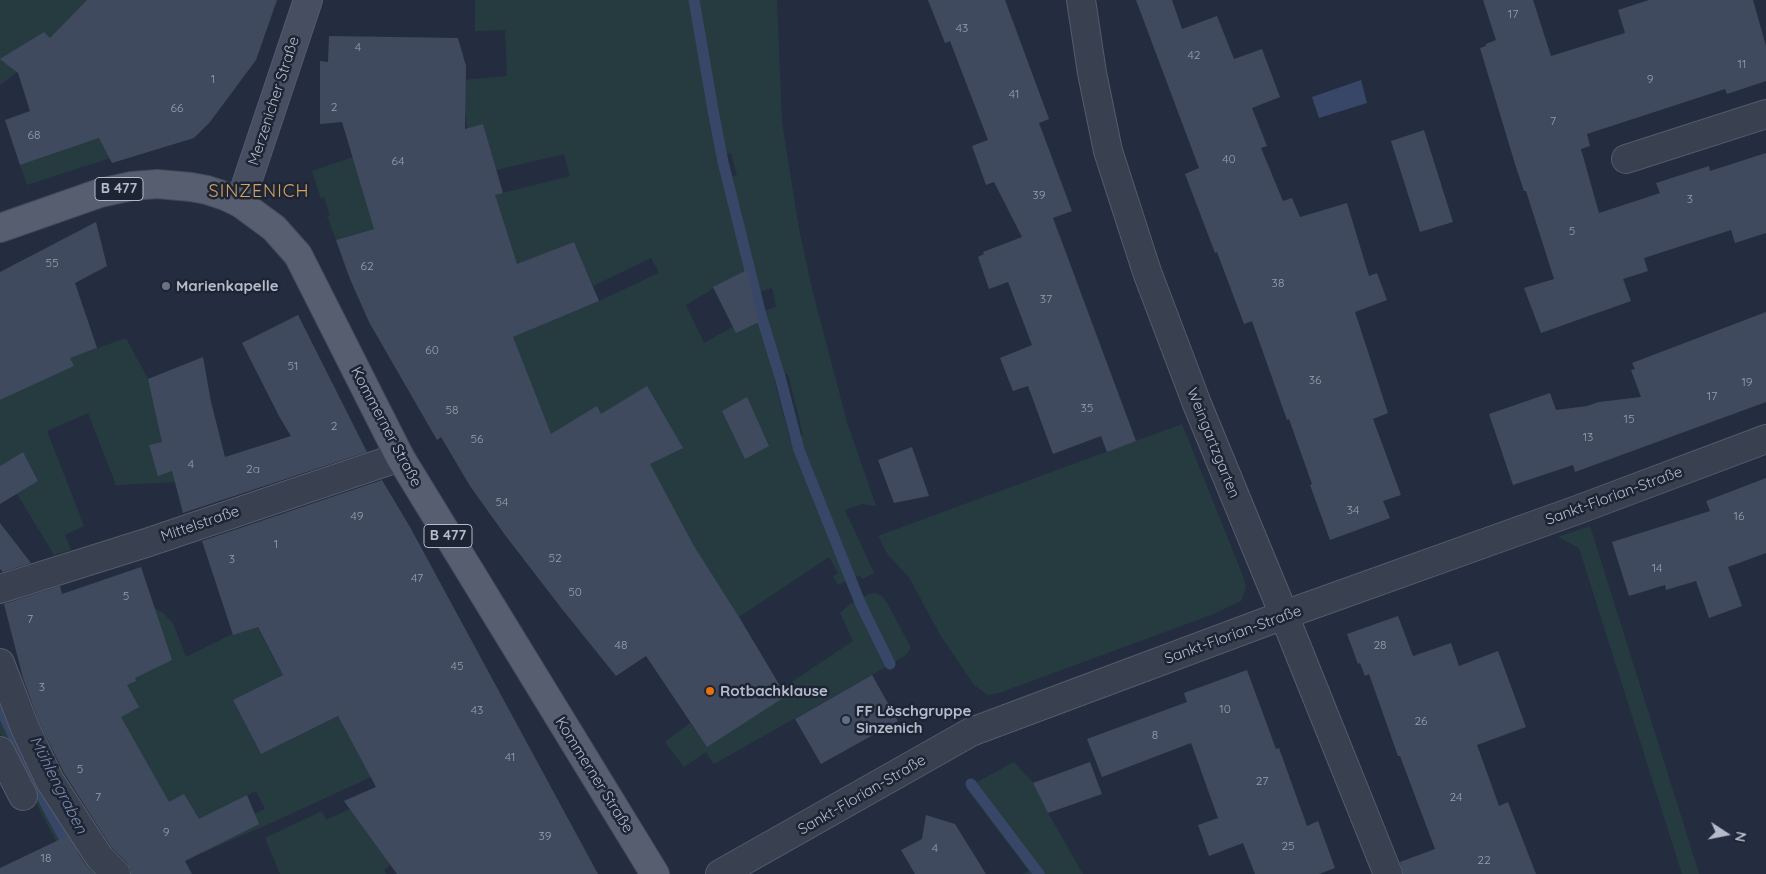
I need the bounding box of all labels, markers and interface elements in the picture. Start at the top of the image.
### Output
house number: 17 [1508,7,1518,21]
house number: 43 [956,21,968,35]
street label: Merzenicher Straße [245,34,303,168]
house number: 4 [355,40,361,54]
house number: 42 [1188,48,1200,62]
house number: 11 [1738,57,1746,71]
house number: 1 [211,72,215,86]
house number: 9 [1647,72,1653,86]
house number: 41 [1009,87,1019,101]
house number: 2 [331,100,337,114]
house number: 66 [171,101,183,115]
house number: 7 [1550,114,1556,128]
house number: 68 [28,128,40,142]
house number: 40 [1222,152,1236,166]
house number: 64 [392,154,404,168]
road number: B 477 [95,178,143,200]
district label: SINZENICH [207,181,311,203]
house number: 39 [1033,188,1045,202]
house number: 3 [1687,192,1693,206]
house number: 5 [1569,224,1575,238]
house number: 55 [45,256,59,270]
house number: 62 [360,259,374,273]
house number: 38 [1272,276,1284,290]
place label: Marienkapelle [176,277,279,295]
marker: Marienkapelle [160,280,172,292]
house number: 37 [1040,292,1052,306]
house number: 60 [425,343,439,357]
house number: 51 [288,359,298,373]
street label: Kommerner Straße [347,364,425,490]
house number: 36 [1309,373,1321,387]
house number: 19 [1741,375,1753,389]
street label: Weingartzgarten [1183,385,1243,501]
house number: 17 [1707,389,1717,403]
house number: 35 [1081,401,1093,415]
house number: 58 [445,403,459,417]
house number: 15 [1624,412,1634,426]
house number: 2 [331,419,337,433]
house number: 13 [1583,430,1593,444]
house number: 56 [471,432,483,446]
house number: 4 [188,457,194,471]
house number: 2a [246,462,260,476]
street label: Sankt-Florian-Straße [1543,463,1685,529]
house number: 54 [496,495,508,509]
street label: Mittelstraße [158,502,242,546]
house number: 34 [1347,503,1359,517]
house number: 49 [351,509,363,523]
house number: 16 [1734,509,1744,523]
road number: B 477 [424,524,472,548]
house number: 1 [274,537,278,551]
house number: 52 [548,551,562,565]
house number: 3 [229,552,235,566]
house number: 14 [1652,561,1662,575]
house number: 47 [411,571,423,585]
house number: 50 [568,585,582,599]
house number: 5 [123,589,129,603]
street label: Sankt-Florian-Straße [1162,602,1304,668]
house number: 7 [27,612,33,626]
house number: 48 [615,638,627,652]
house number: 28 [1373,638,1387,652]
house number: 45 [451,659,463,673]
house number: 3 [39,680,45,694]
place label: Rotbachklause [720,682,828,700]
marker: Rotbachklause [704,685,716,697]
place label: FF Löschgruppe Sinzenich [856,702,971,737]
house number: 10 [1219,702,1231,716]
house number: 43 [471,703,483,717]
street label: Kommerner Straße [551,714,637,836]
marker: FF Löschgruppe Sinzenich [840,714,852,726]
house number: 26 [1414,714,1428,728]
house number: 8 [1152,728,1158,742]
water label: Mühlengraben [25,733,91,837]
house number: 41 [505,750,515,764]
street label: Sankt-Florian-Straße [795,751,929,839]
house number: 5 [77,762,83,776]
house number: 27 [1256,774,1268,788]
house number: 7 [95,790,101,804]
house number: 24 [1450,790,1462,804]
north arrow [1701,809,1751,859]
house number: 9 [163,825,169,839]
house number: 39 [539,829,551,843]
text: N [1731,830,1751,844]
house number: 25 [1281,839,1295,853]
house number: 4 [932,841,938,855]
house number: 18 [41,851,51,865]
house number: 22 [1477,853,1491,867]

